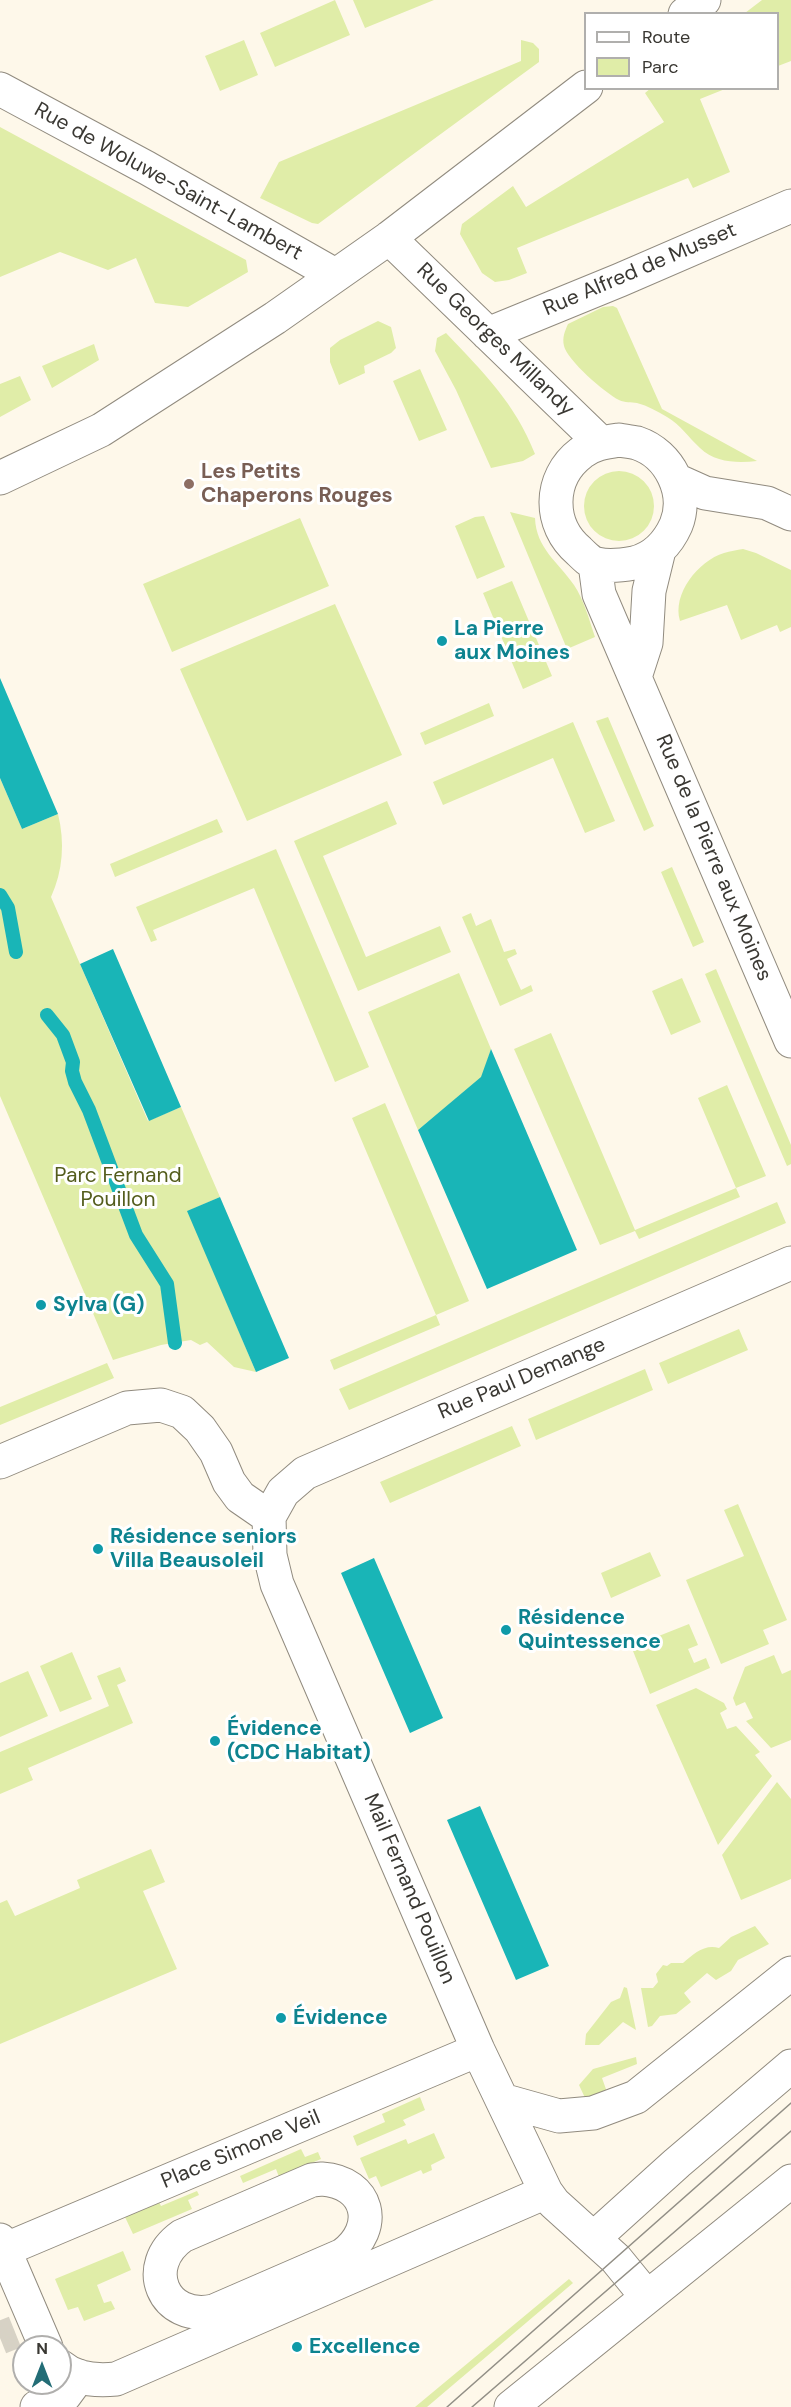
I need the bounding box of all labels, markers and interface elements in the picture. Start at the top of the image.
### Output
legend [584,12,779,90]
text: Route [642,25,690,49]
text: Parc [642,55,678,79]
street label: Rue de Woluwe-Saint-Lambert [30,98,306,266]
street label: Rue Alfred de Musset [540,218,740,322]
street label: Rue Georges Millandy [411,258,579,422]
place label: Les Petits Chaperons Rouges [201,459,393,509]
marker: Les Petits Chaperons Rouges [182,477,196,491]
place label: La Pierre aux Moines [454,616,570,666]
marker: La Pierre aux Moines [435,634,449,648]
street label: Rue de la Pierre aux Moines [650,731,776,985]
park label: Parc Fernand Pouillon [54,1163,182,1213]
place label: Sylva (G) [53,1292,145,1318]
marker: Sylva (G) [34,1298,48,1312]
street label: Rue Paul Demange [435,1332,609,1426]
place label: Résidence seniors Villa Beausoleil [110,1524,297,1574]
marker: Résidence seniors Villa Beausoleil [91,1542,105,1556]
place label: Résidence Quintessence [518,1605,661,1655]
marker: Résidence Quintessence [499,1623,513,1637]
place label: Évidence (CDC Habitat) [227,1716,371,1766]
marker: Évidence (CDC Habitat) [208,1734,222,1748]
street label: Mail Fernand Pouillon [358,1790,460,1988]
place label: Évidence [293,2005,388,2031]
marker: Évidence [274,2011,288,2025]
street label: Place Simone Veil [158,2105,324,2195]
place label: Excellence [309,2334,420,2360]
north arrow [12,2335,72,2395]
text: N [36,2338,48,2359]
marker: Excellence [290,2340,304,2354]

